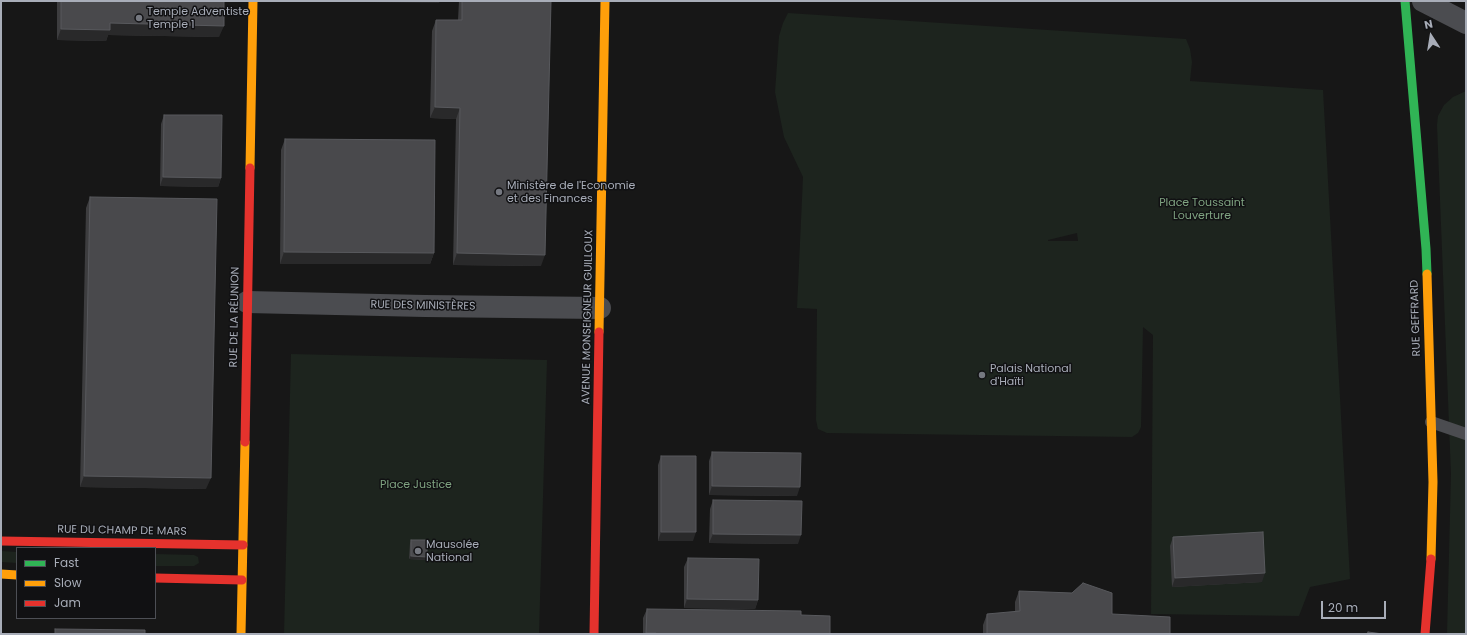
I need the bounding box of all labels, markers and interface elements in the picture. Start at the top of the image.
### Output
place label: Temple Adventiste Temple 1 [147,5,249,31]
marker: Temple Adventiste Temple 1 [134,13,144,23]
north arrow [1411,16,1451,56]
text: N [1423,16,1434,33]
place label: Ministère de l'Economie et des Finances [507,179,635,205]
marker: Ministère de l'Economie et des Finances [494,187,504,197]
park label: Place Toussaint Louverture [1159,196,1245,222]
street label: AVENUE MONSEIGNEUR GUILLOUX [580,229,596,405]
street label: RUE DE LA RÉUNION [228,267,242,367]
street label: RUE GEFFRARD [1408,280,1424,356]
street label: RUE DES MINISTÈRES [370,298,476,314]
place label: Palais National d'Haïti [990,362,1071,388]
marker: Palais National d'Haïti [977,370,987,380]
park label: Place Justice [380,478,452,492]
street label: RUE DU CHAMP DE MARS [57,523,187,539]
place label: Mausolée National [426,538,479,564]
marker: Mausolée National [413,546,423,556]
legend [16,547,156,619]
text: Fast [54,554,79,571]
text: Slow [54,574,82,591]
scale bar [1323,593,1388,619]
text: Jam [54,594,81,611]
text: 20 m [1328,599,1358,616]

